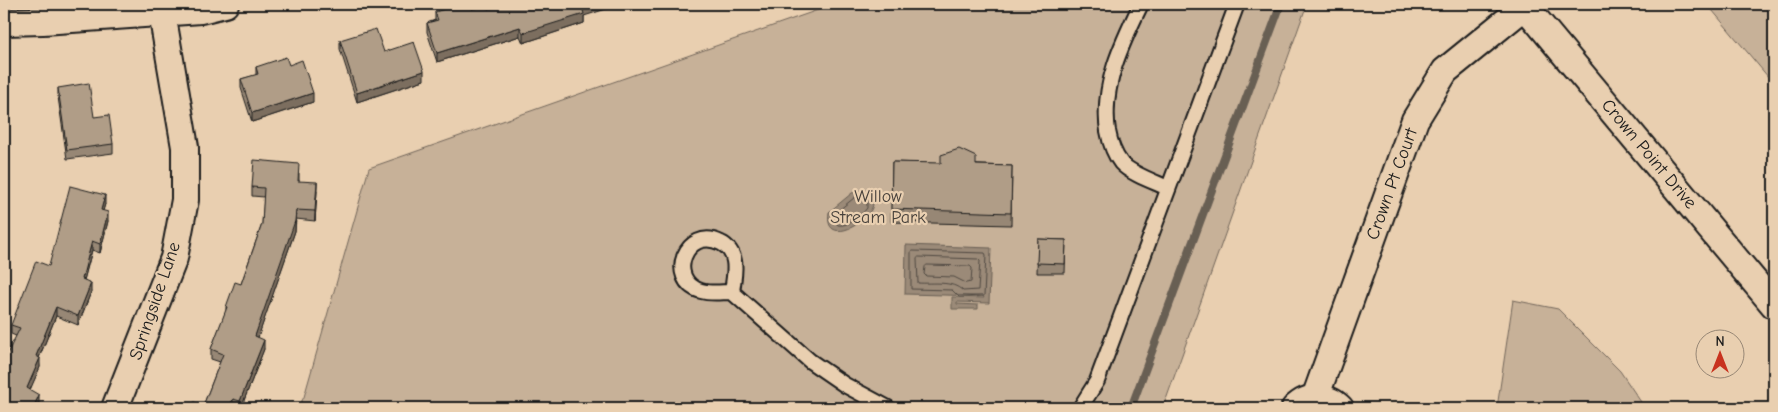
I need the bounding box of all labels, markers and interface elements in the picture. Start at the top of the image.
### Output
street label: Crown Point Drive [1597,95,1701,213]
street label: Crown Pt Court [1362,124,1422,243]
park label: Willow Stream Park [830,186,926,228]
street label: Springside Lane [125,239,185,363]
north arrow [1696,330,1746,380]
text: N [1715,333,1725,350]

